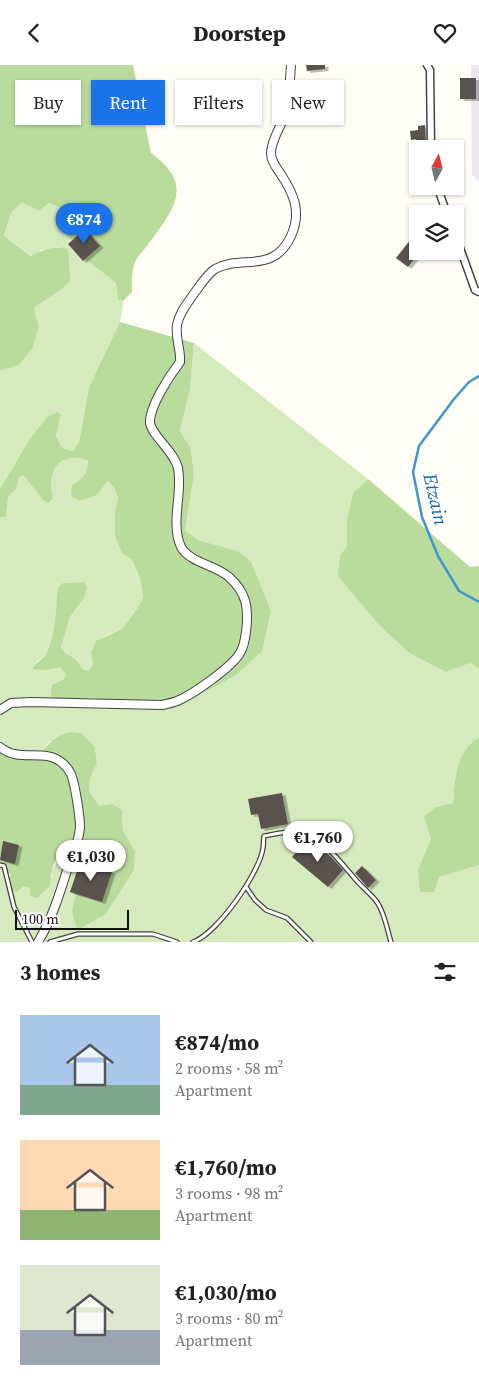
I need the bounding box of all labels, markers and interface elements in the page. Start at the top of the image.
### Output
text: Doorstep [193,18,286,48]
icon: back [20,19,48,47]
icon: heart [431,19,459,47]
chip: Buy [15,80,81,125]
chip: Rent [91,80,165,125]
chip: Filters [175,80,262,125]
chip: New [272,80,344,125]
north arrow [409,140,464,195]
map controls [409,140,464,260]
pin: €874 [54,203,114,245]
button: layers [409,205,464,260]
text: €874 [67,208,101,230]
water label: Etzain [417,469,455,528]
pin: €1,760 [277,821,359,863]
text: €1,760 [294,826,342,848]
pin: €1,030 [50,839,132,882]
text: €1,030 [67,845,115,867]
scale bar [15,907,129,930]
text: 100 m [22,909,59,929]
text: 3 homes [20,958,100,987]
icon: filters [431,958,459,986]
text: €874/mo [175,1028,259,1057]
icon: home [60,1035,120,1095]
text: 2 rooms · 58 m² [175,1057,283,1079]
text: Apartment [175,1079,252,1101]
text: €1,760/mo [175,1153,277,1182]
icon: home [60,1160,120,1220]
text: 3 rooms · 98 m² [175,1182,283,1204]
text: Apartment [175,1204,252,1226]
text: €1,030/mo [175,1278,277,1307]
icon: home [60,1285,120,1345]
text: 3 rooms · 80 m² [175,1307,283,1329]
text: Apartment [175,1329,252,1351]

